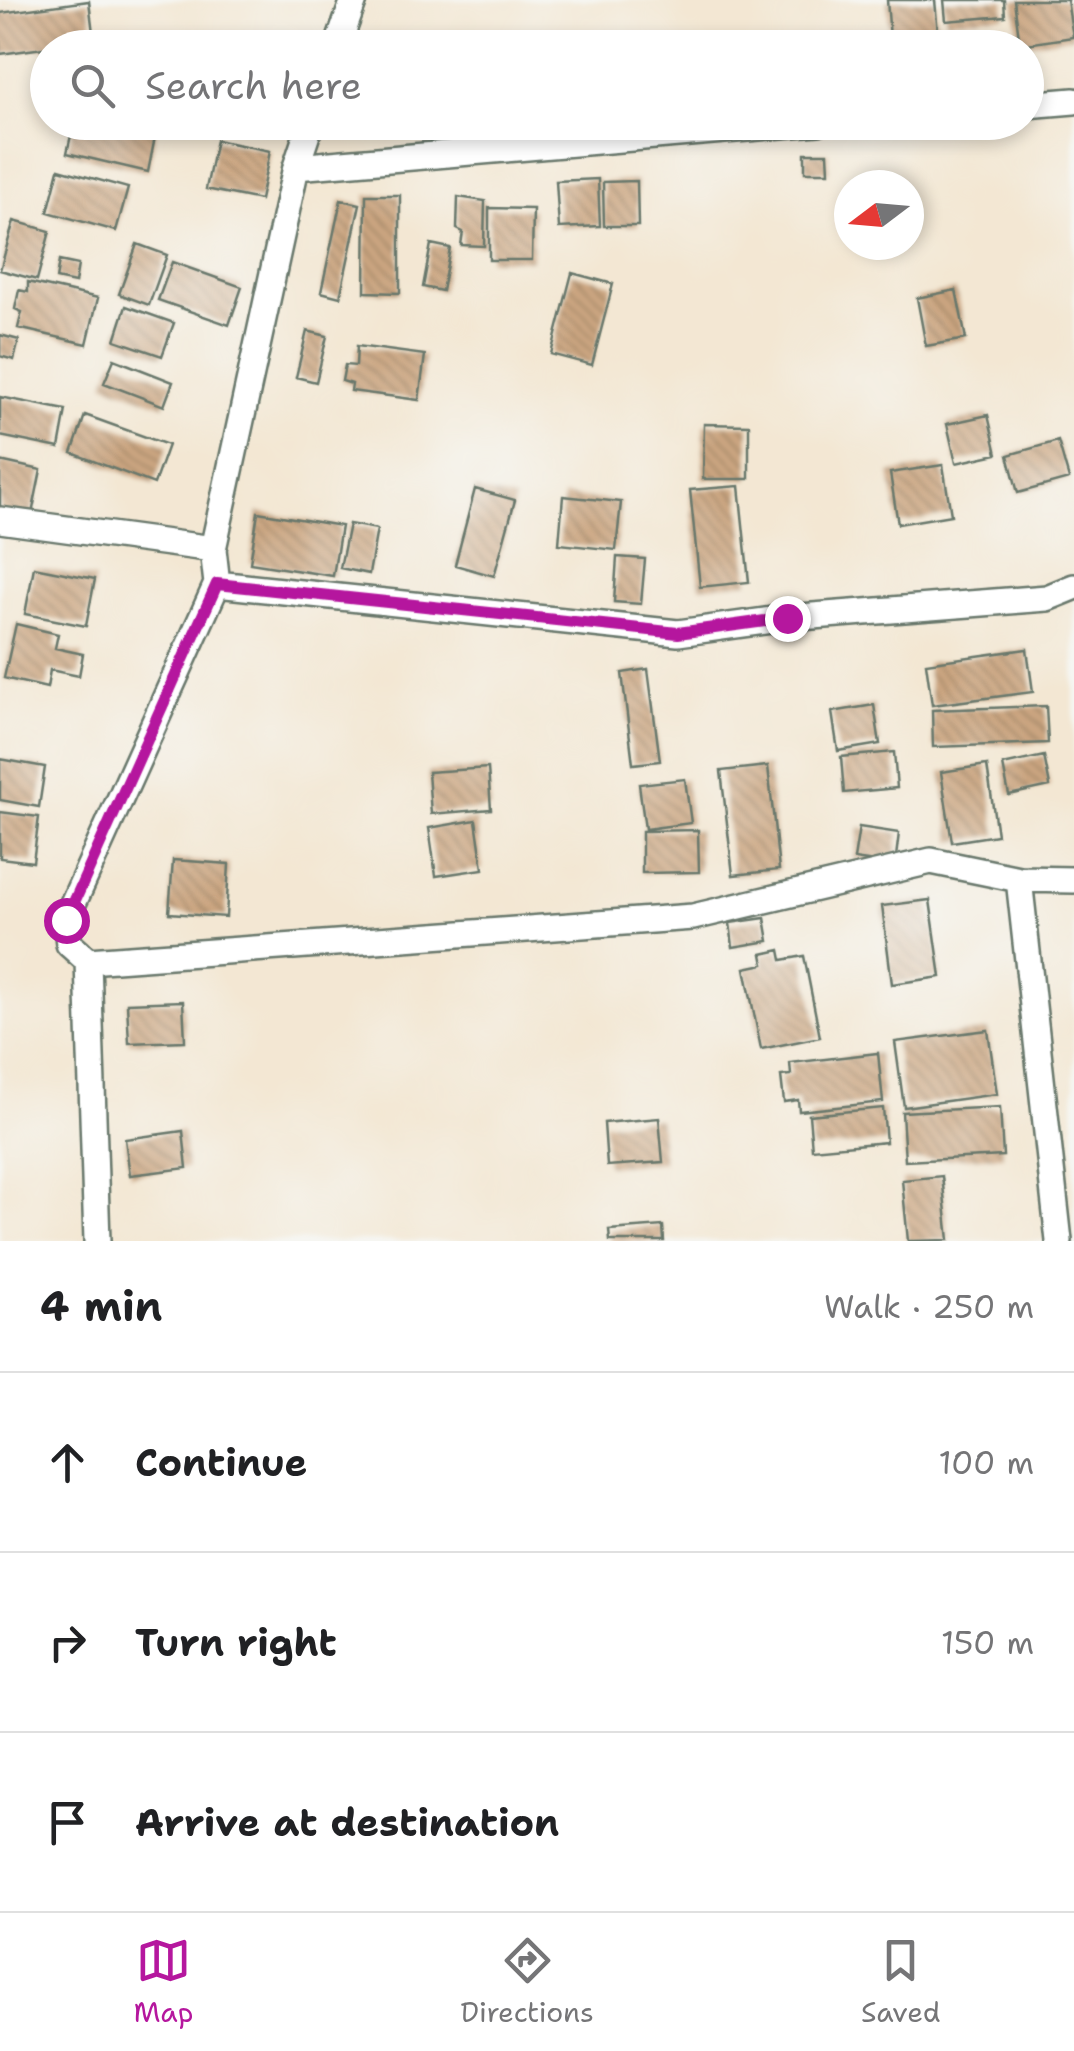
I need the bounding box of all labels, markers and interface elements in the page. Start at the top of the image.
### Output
search box [30,30,1044,140]
icon: search [65,58,120,113]
text: Search here [145,60,362,111]
north arrow [834,170,924,260]
route end [765,596,811,642]
route start [44,898,90,944]
text: 4 min [40,1278,162,1334]
text: Walk · 250 m [824,1285,1034,1328]
icon: ahead [40,1435,95,1490]
text: Continue [135,1437,307,1488]
text: 100 m [938,1441,1034,1484]
icon: right [40,1615,95,1670]
text: Turn right [135,1617,337,1668]
text: 150 m [941,1621,1034,1664]
icon: arrive [40,1795,95,1850]
text: Arrive at destination [135,1797,559,1848]
tab: Map [134,1933,193,2031]
tab: Directions [460,1933,594,2031]
tab: Saved [861,1933,940,2031]

